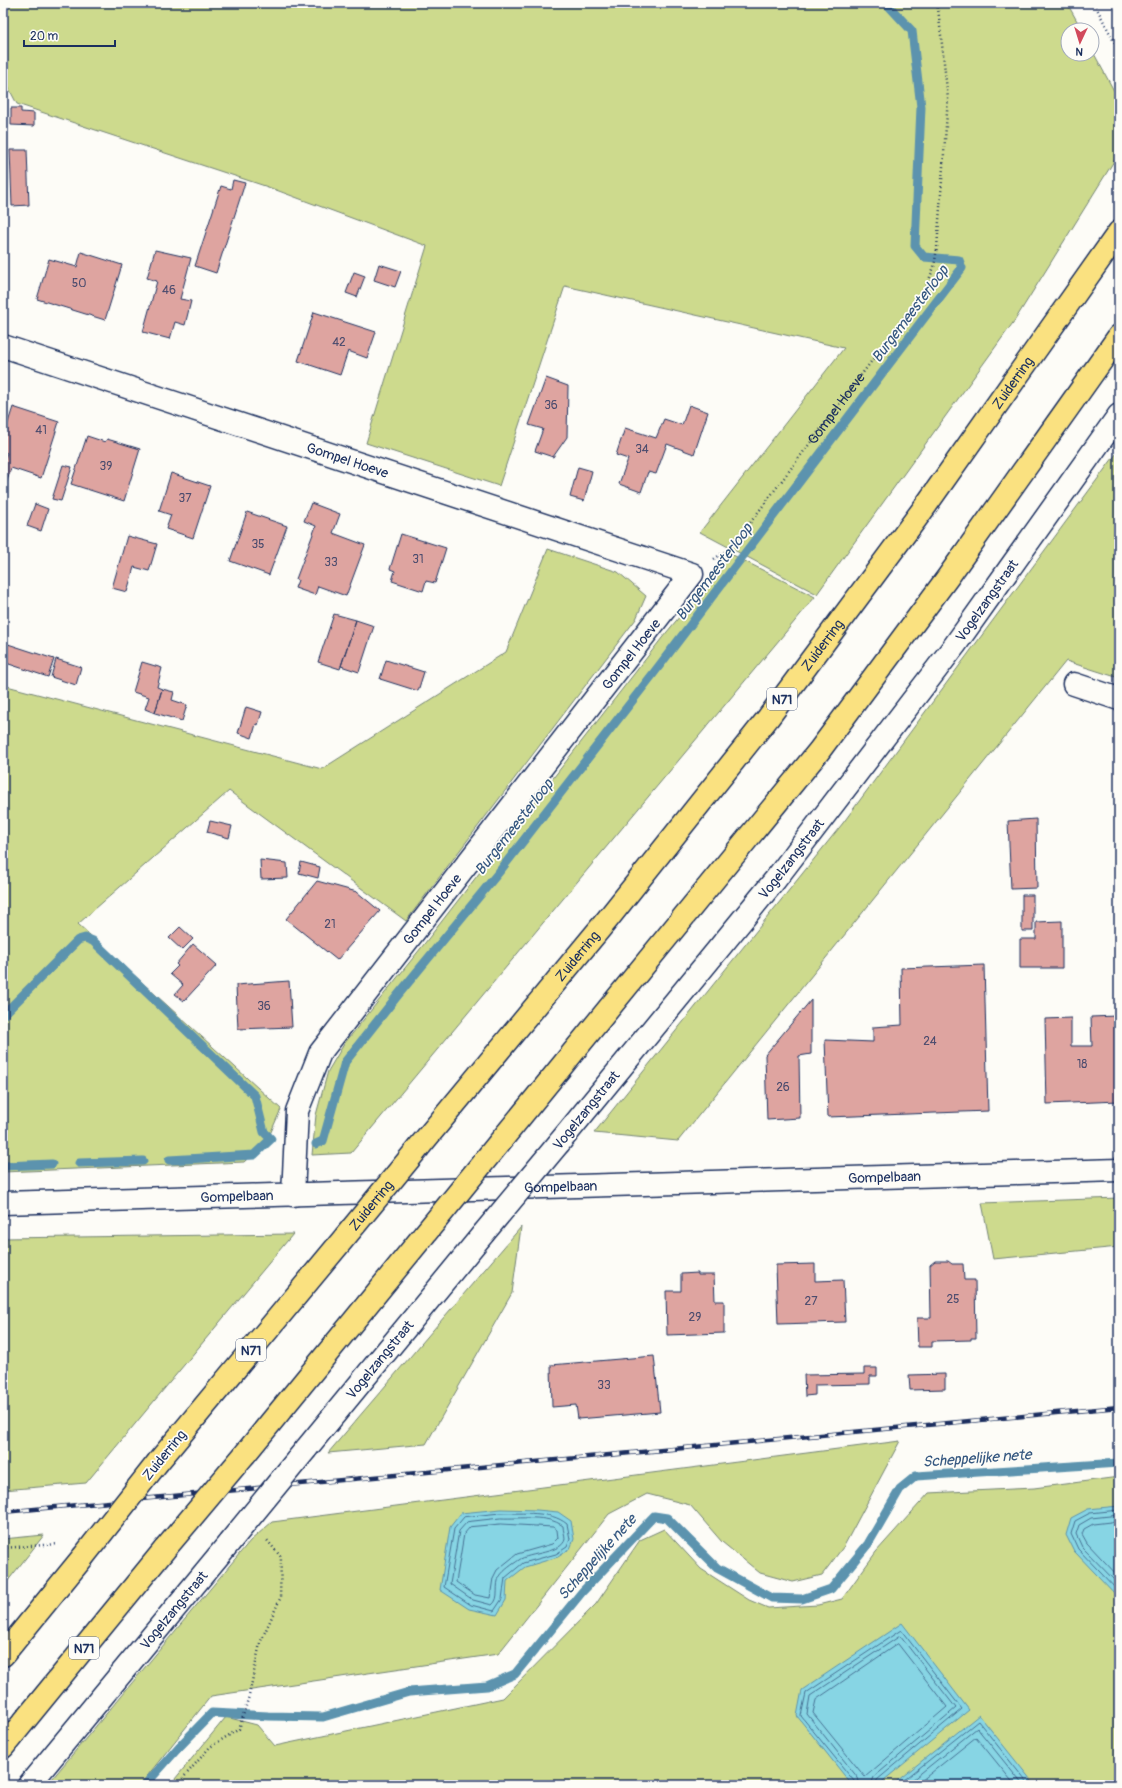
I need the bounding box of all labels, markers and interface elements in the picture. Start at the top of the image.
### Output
scale bar [24,22,115,48]
north arrow [1060,22,1100,62]
text: 20 m [30,29,59,44]
text: N [1075,45,1084,58]
water label: Burgemeesterloop [868,261,954,367]
house number: 50 [72,276,86,291]
house number: 46 [162,283,176,298]
house number: 42 [332,335,346,350]
street label: Zuiderring [989,353,1037,413]
street label: Gompel Hoeve [804,369,869,448]
house number: 36 [544,398,558,413]
house number: 41 [35,423,47,438]
street label: Gompel Hoeve [304,439,391,482]
house number: 34 [635,442,649,457]
house number: 39 [100,459,112,474]
house number: 37 [178,491,192,506]
water label: Burgemeesterloop [672,519,758,625]
house number: 35 [251,537,265,552]
house number: 31 [412,552,424,567]
house number: 33 [324,555,338,570]
street label: Vogelzangstraat [952,556,1022,645]
street label: Gompel Hoeve [598,615,664,693]
street label: Zuiderring [798,616,847,675]
road number: N71 [767,688,797,710]
water label: Burgemeesterloop [471,775,558,879]
street label: Vogelzangstraat [755,815,828,902]
street label: Gompel Hoeve [399,870,465,948]
house number: 21 [324,917,336,932]
street label: Zuiderring [552,928,603,985]
house number: 36 [257,999,271,1014]
house number: 24 [923,1034,937,1049]
house number: 18 [1077,1057,1087,1072]
street label: Vogelzangstraat [549,1067,624,1153]
house number: 26 [776,1080,790,1095]
street label: Gompelbaan [848,1168,921,1187]
street label: Zuiderring [346,1177,397,1234]
street label: Gompelbaan [524,1177,598,1197]
street label: Gompelbaan [200,1187,274,1206]
house number: 25 [946,1292,960,1307]
house number: 27 [804,1294,818,1309]
house number: 29 [689,1310,701,1325]
street label: Vogelzangstraat [343,1317,418,1403]
road number: N71 [236,1339,266,1361]
house number: 33 [597,1378,611,1393]
street label: Zuiderring [139,1427,190,1484]
water label: Scheppelijke nete [922,1445,1034,1472]
water label: Scheppelijke nete [554,1509,642,1604]
street label: Vogelzangstraat [137,1567,212,1653]
road number: N71 [69,1637,99,1659]

